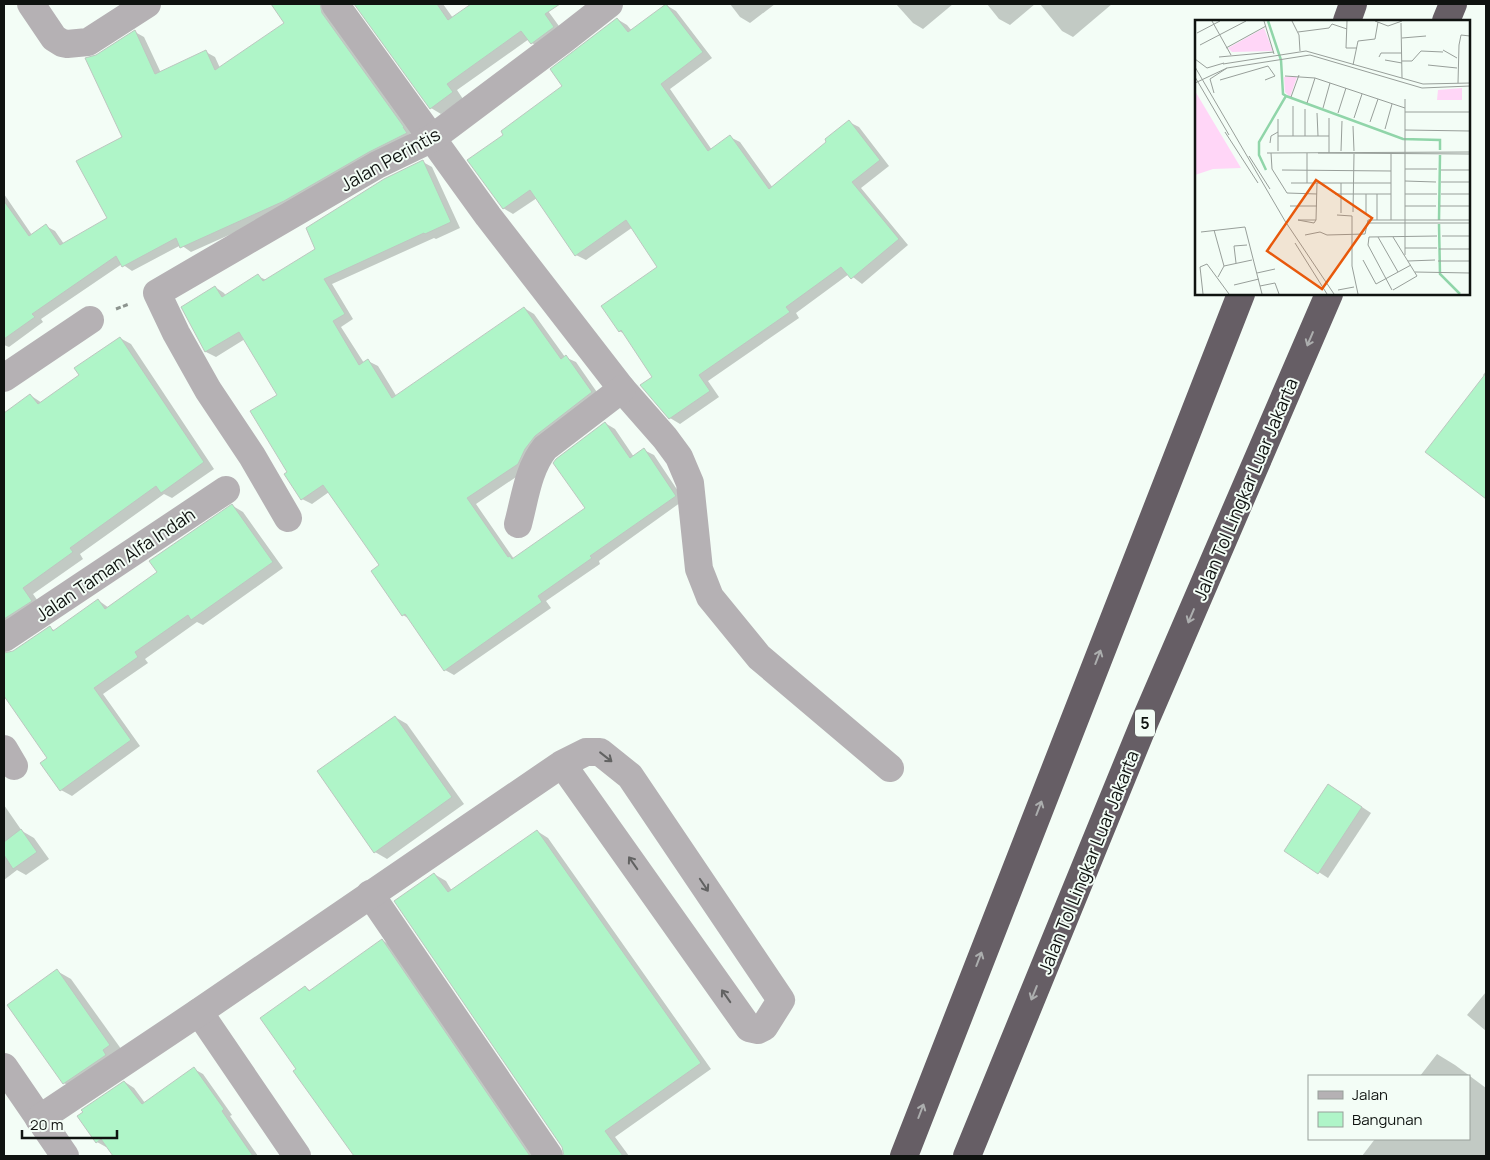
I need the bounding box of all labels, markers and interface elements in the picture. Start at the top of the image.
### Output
inset map [1195,20,1470,295]
street label: Jalan Perintis [336,122,444,196]
one-way arrow [1305,331,1314,346]
street label: Jalan Tol Lingkar Luar Jakarta [1187,374,1303,604]
street label: Jalan Taman Alfa Indah [31,502,199,626]
one-way arrow [1185,608,1195,623]
one-way arrow [1094,649,1103,665]
road number: 5 [1135,710,1155,736]
street label: Jalan Tol Lingkar Luar Jakarta [1032,747,1144,977]
one-way arrow [599,752,613,762]
one-way arrow [1035,801,1044,816]
one-way arrow [627,857,638,870]
one-way arrow [699,878,710,892]
one-way arrow [975,952,985,967]
one-way arrow [1029,985,1038,1000]
one-way arrow [721,989,731,1003]
legend [1308,1075,1470,1140]
text: Jalan [1352,1084,1388,1105]
one-way arrow [917,1104,926,1119]
scale bar [22,1108,118,1140]
text: Bangunan [1352,1109,1422,1130]
text: 20 m [30,1114,63,1135]

